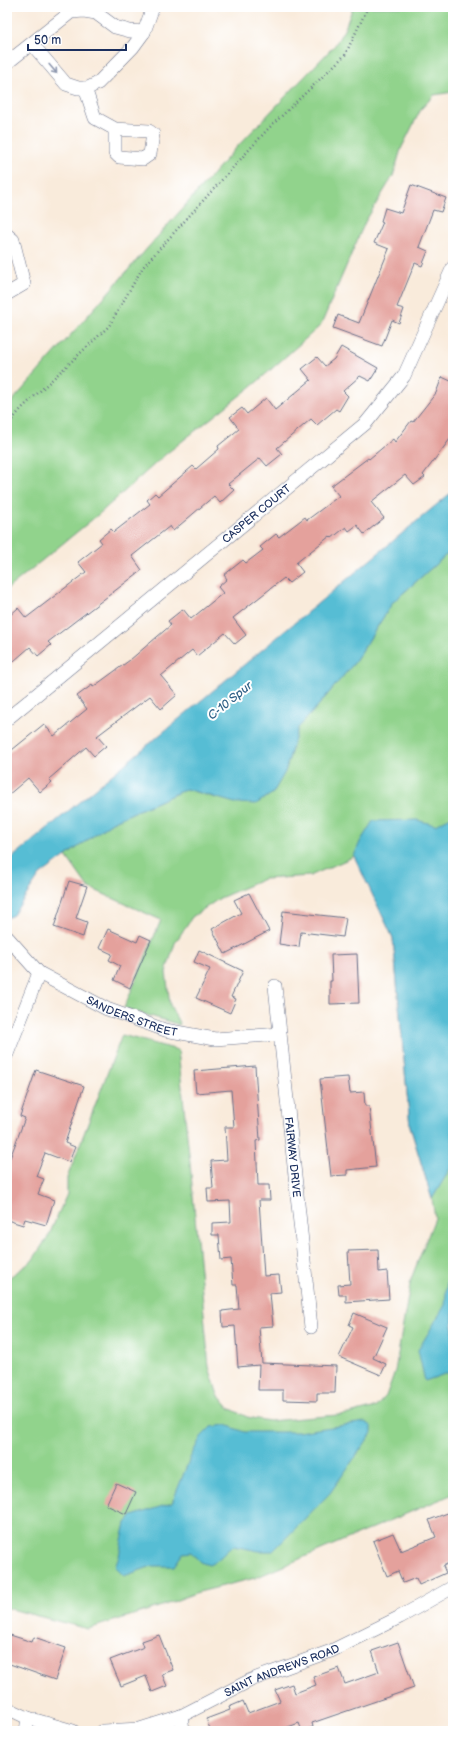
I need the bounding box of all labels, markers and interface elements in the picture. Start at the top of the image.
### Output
scale bar [28,26,126,52]
text: 50 m [34,33,61,48]
one-way arrow [48,63,57,73]
street label: CASPER COURT [219,481,293,546]
water label: C-10 Spur [205,677,257,723]
street label: SANDERS STREET [84,993,179,1039]
street label: FAIRWAY DRIVE [282,1116,304,1198]
street label: SAINT ANDREWS ROAD [222,1641,342,1699]

